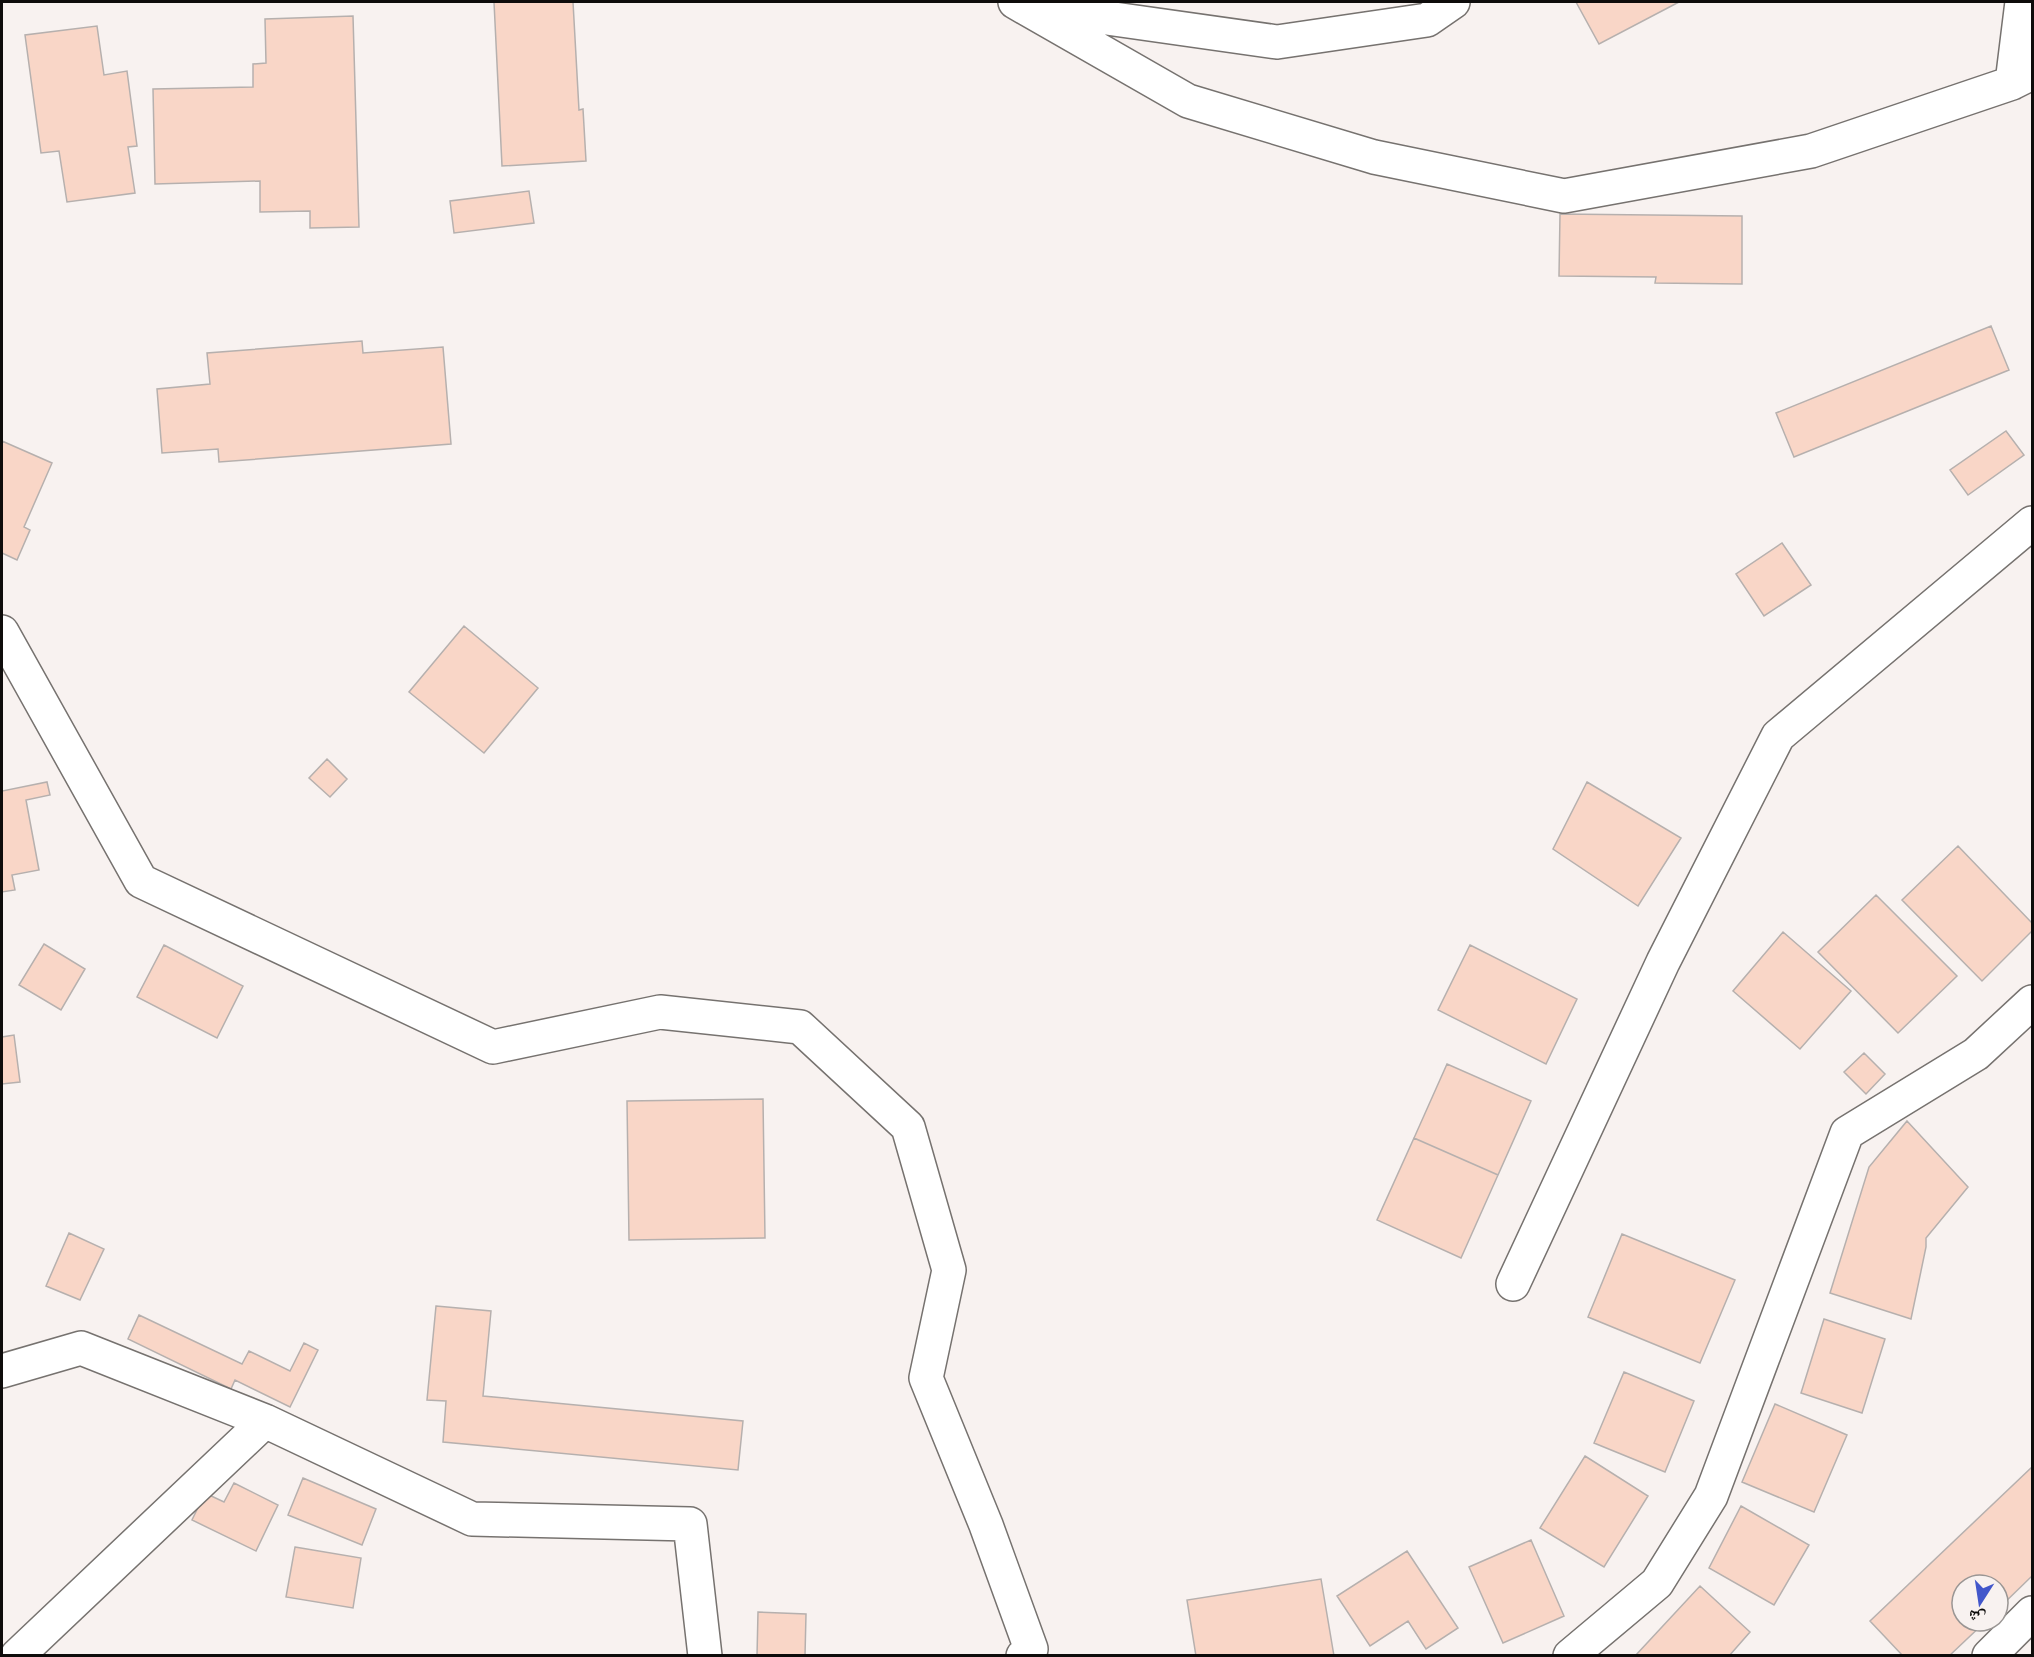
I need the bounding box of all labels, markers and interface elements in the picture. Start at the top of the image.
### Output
north arrow [1950,1573,2010,1633]
text: ش [1967,1605,1987,1628]

